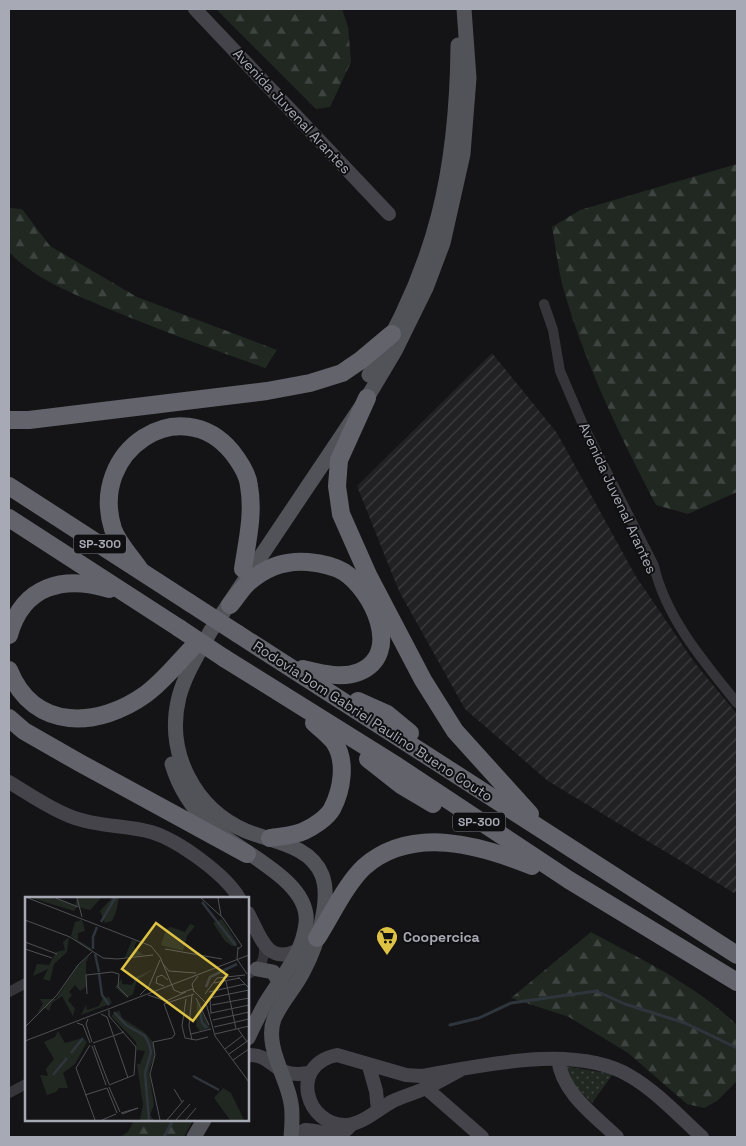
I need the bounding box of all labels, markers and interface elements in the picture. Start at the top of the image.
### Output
street label: Avenida Juvenal Arantes [229,45,355,177]
street label: Avenida Juvenal Arantes [575,420,661,576]
road number: SP-300 [74,534,126,554]
street label: Rodovia Dom Gabriel Paulino Bueno Couto [250,637,496,805]
road number: SP-300 [453,812,505,832]
inset map [25,897,249,1121]
supermarket icon: Coopercica [375,925,399,956]
place label: Coopercica [403,928,480,946]

